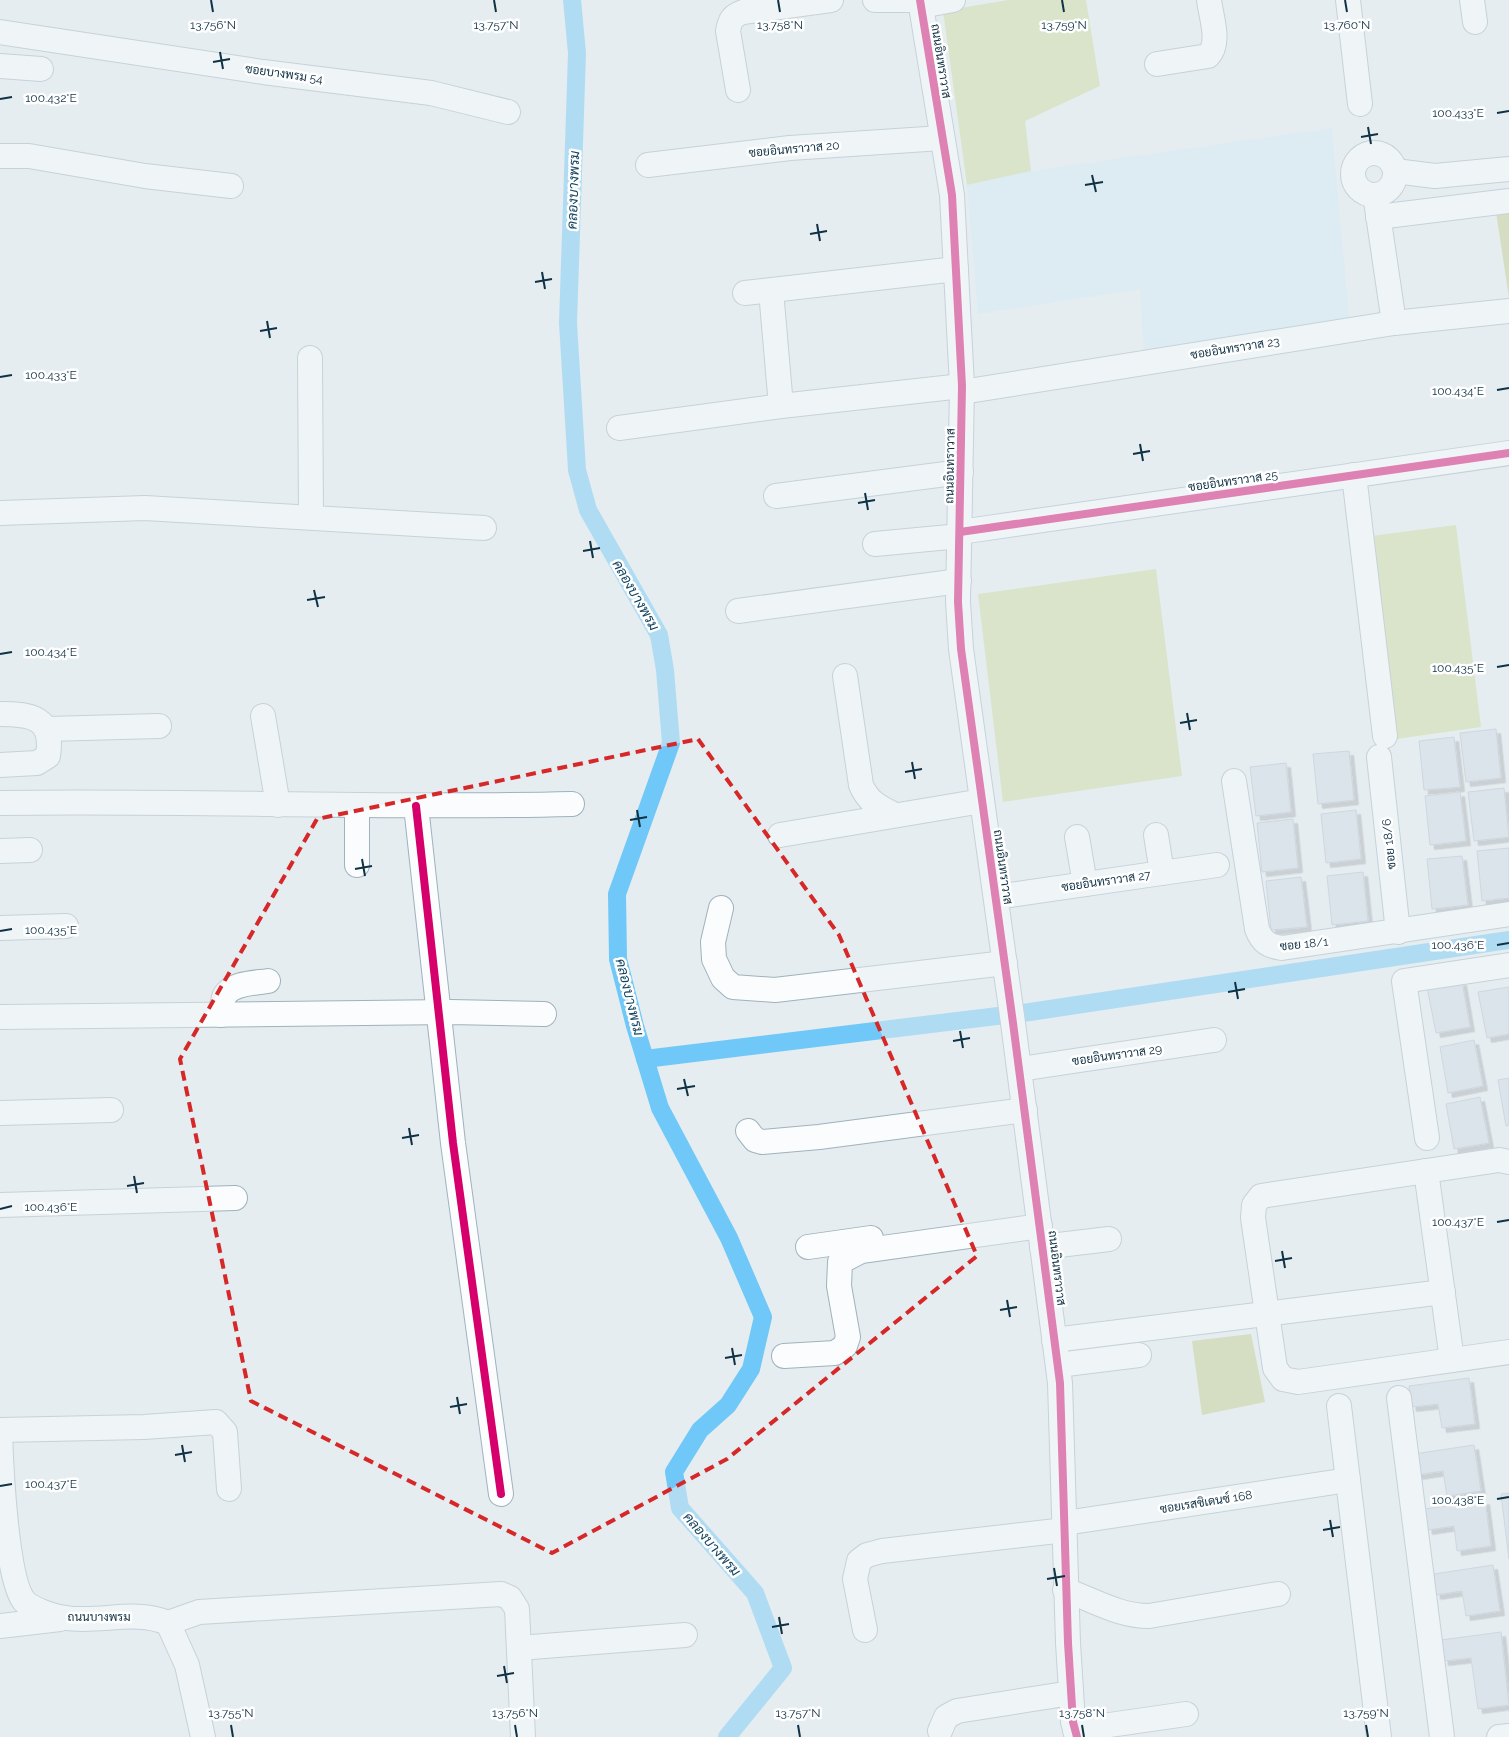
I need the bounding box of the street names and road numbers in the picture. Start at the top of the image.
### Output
street label: ถนนอินทราวาส [928,23,954,99]
street label: ซอยบางพรม 54 [244,62,324,86]
street label: ซอยอินทราวาส 20 [748,138,840,160]
street label: ซอยอินทราวาส 23 [1189,334,1281,362]
street label: ถนนอินทราวาส [942,428,958,504]
street label: ซอยอินทราวาส 25 [1187,468,1279,494]
street label: ซอย 18/6 [1379,818,1399,870]
street label: ถนนอินทราวาส [991,829,1015,905]
street label: ซอยอินทราวาส 27 [1060,868,1152,894]
street label: ซอย 18/1 [1279,934,1329,954]
street label: ซอยอินทราวาส 29 [1071,1042,1163,1068]
street label: ถนนอินทราวาส [1045,1230,1069,1306]
street label: ซอยเรสซิเดนซ์ 168 [1159,1487,1253,1516]
street label: ถนนบางพรม [67,1610,131,1624]

